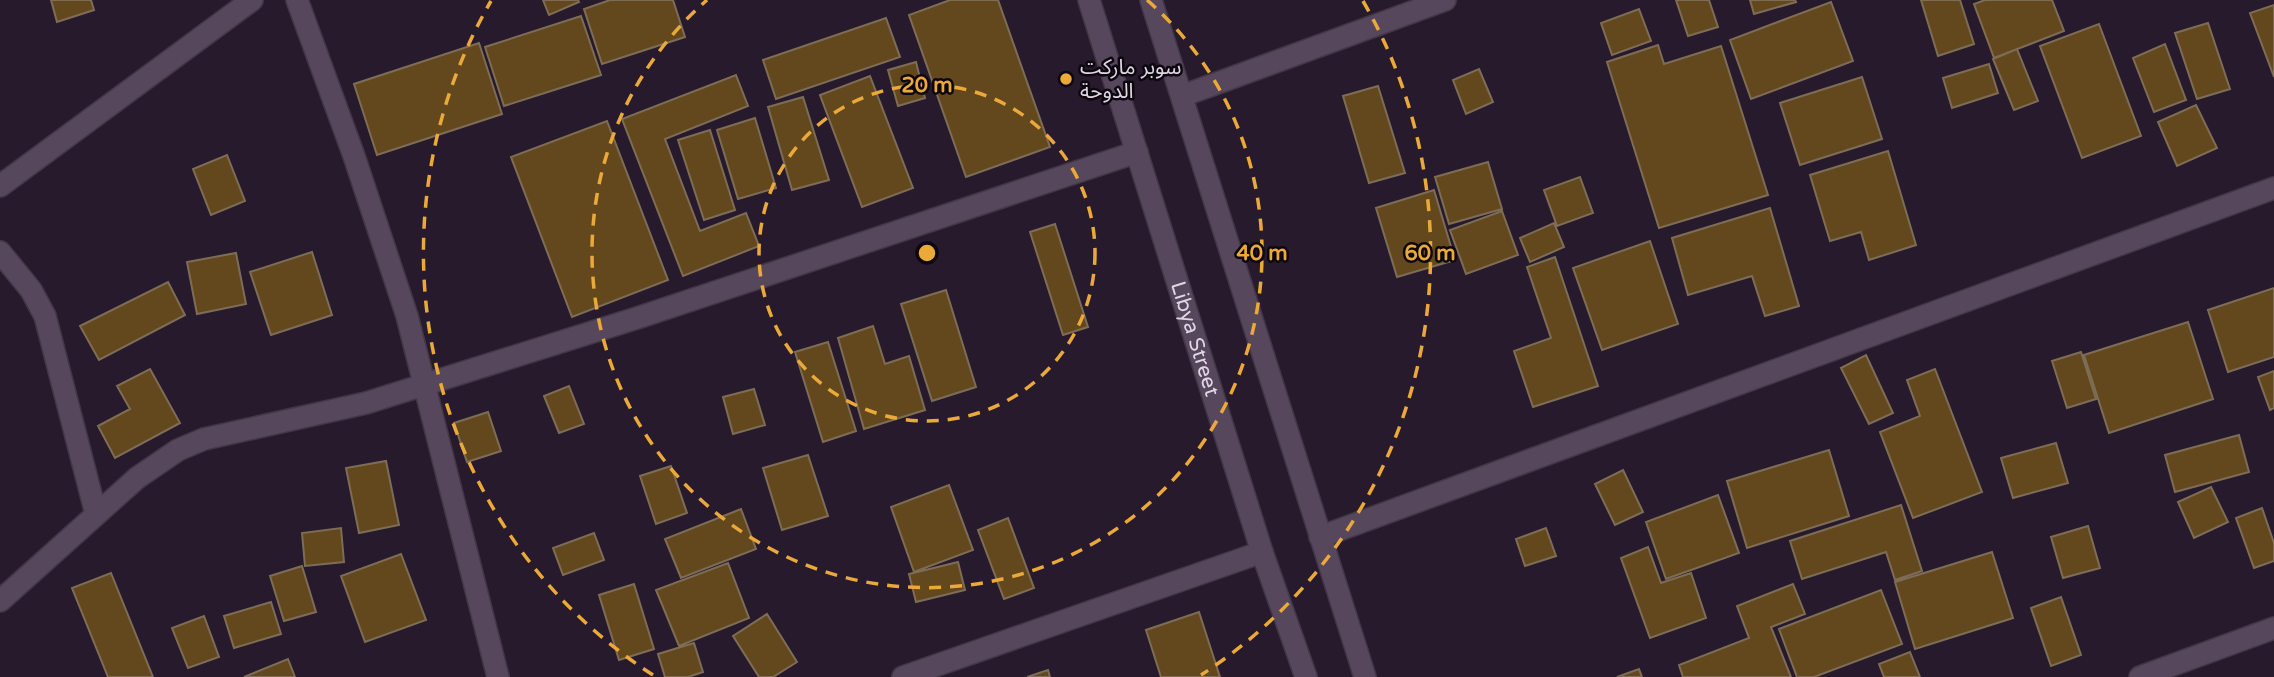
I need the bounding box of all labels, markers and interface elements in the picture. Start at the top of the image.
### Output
place label: سوبر ماركت الدوحة [1080,55,1181,104]
marker: سوبر ماركت الدوحة [1058,71,1074,87]
text: 20 m [901,73,953,98]
centre of rings [915,241,939,265]
text: 40 m [1236,241,1288,266]
text: 60 m [1404,241,1456,266]
street label: Libya Street [1165,278,1224,399]

